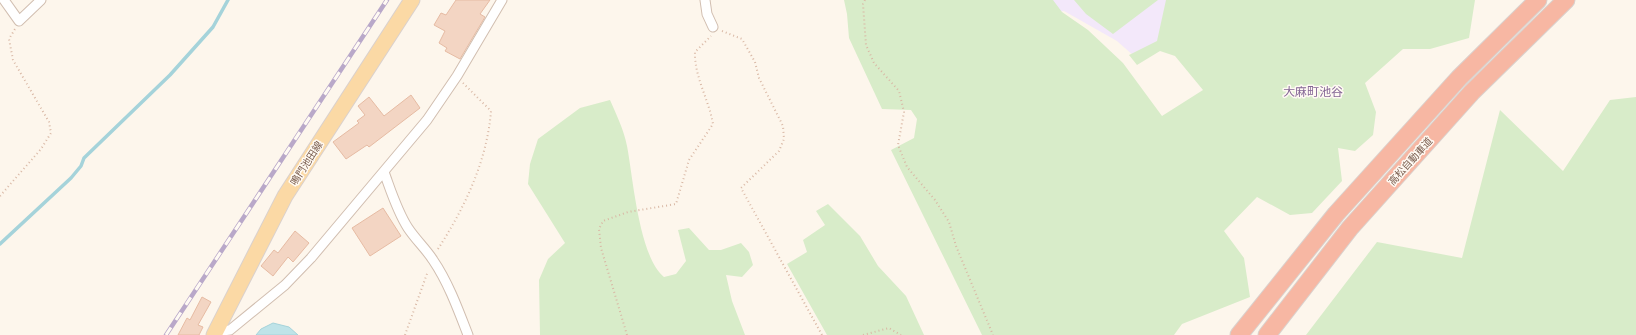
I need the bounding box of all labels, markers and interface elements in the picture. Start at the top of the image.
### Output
district label: 大麻町池谷 [1283,84,1343,98]
street label: 高松自動車道 [1385,135,1435,187]
street label: 鳴門池田線 [287,139,325,187]

